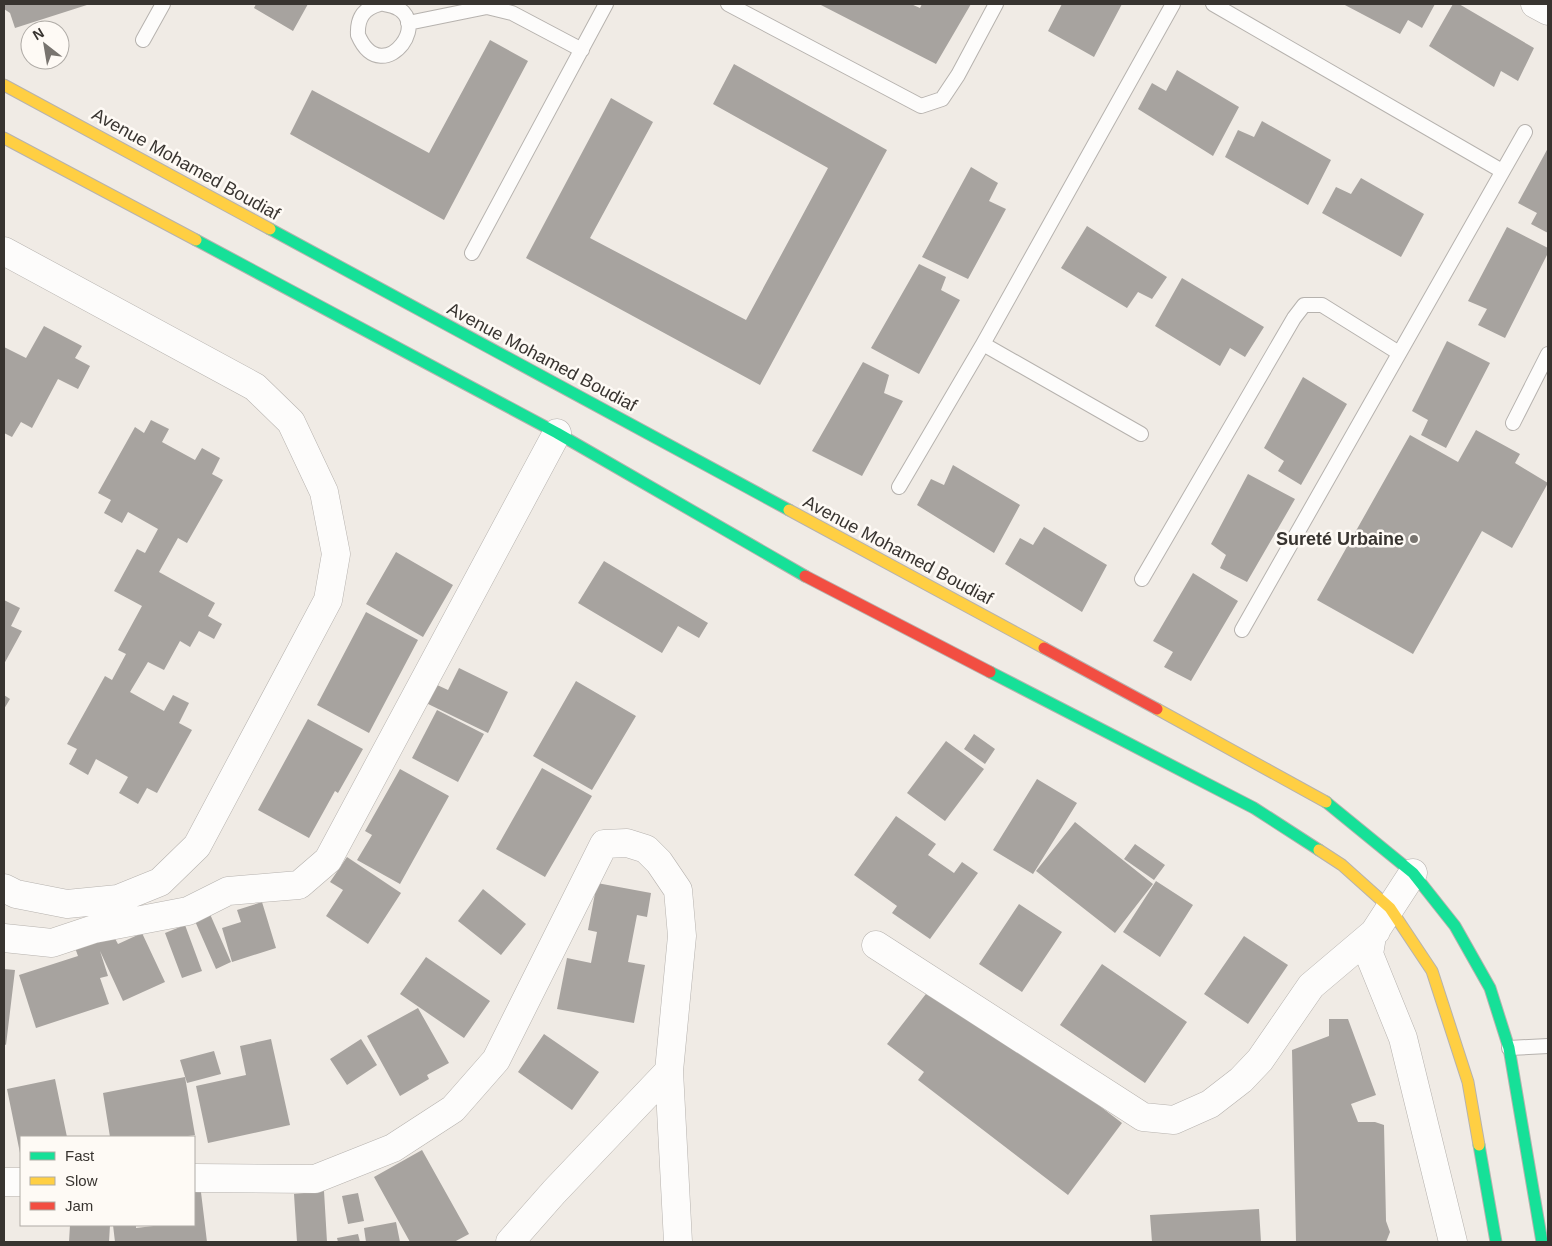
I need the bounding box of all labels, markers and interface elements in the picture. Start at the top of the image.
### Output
north arrow [20,20,70,70]
text: N [30,24,47,43]
street label: Avenue Mohamed Boudiaf [89,104,284,225]
street label: Avenue Mohamed Boudiaf [444,298,641,416]
street label: Avenue Mohamed Boudiaf [800,491,997,609]
place label: Sureté Urbaine [1276,529,1404,549]
marker: Sureté Urbaine [1408,533,1420,545]
legend [20,1136,195,1226]
text: Fast [65,1147,95,1164]
text: Slow [65,1172,98,1189]
text: Jam [65,1197,93,1214]

